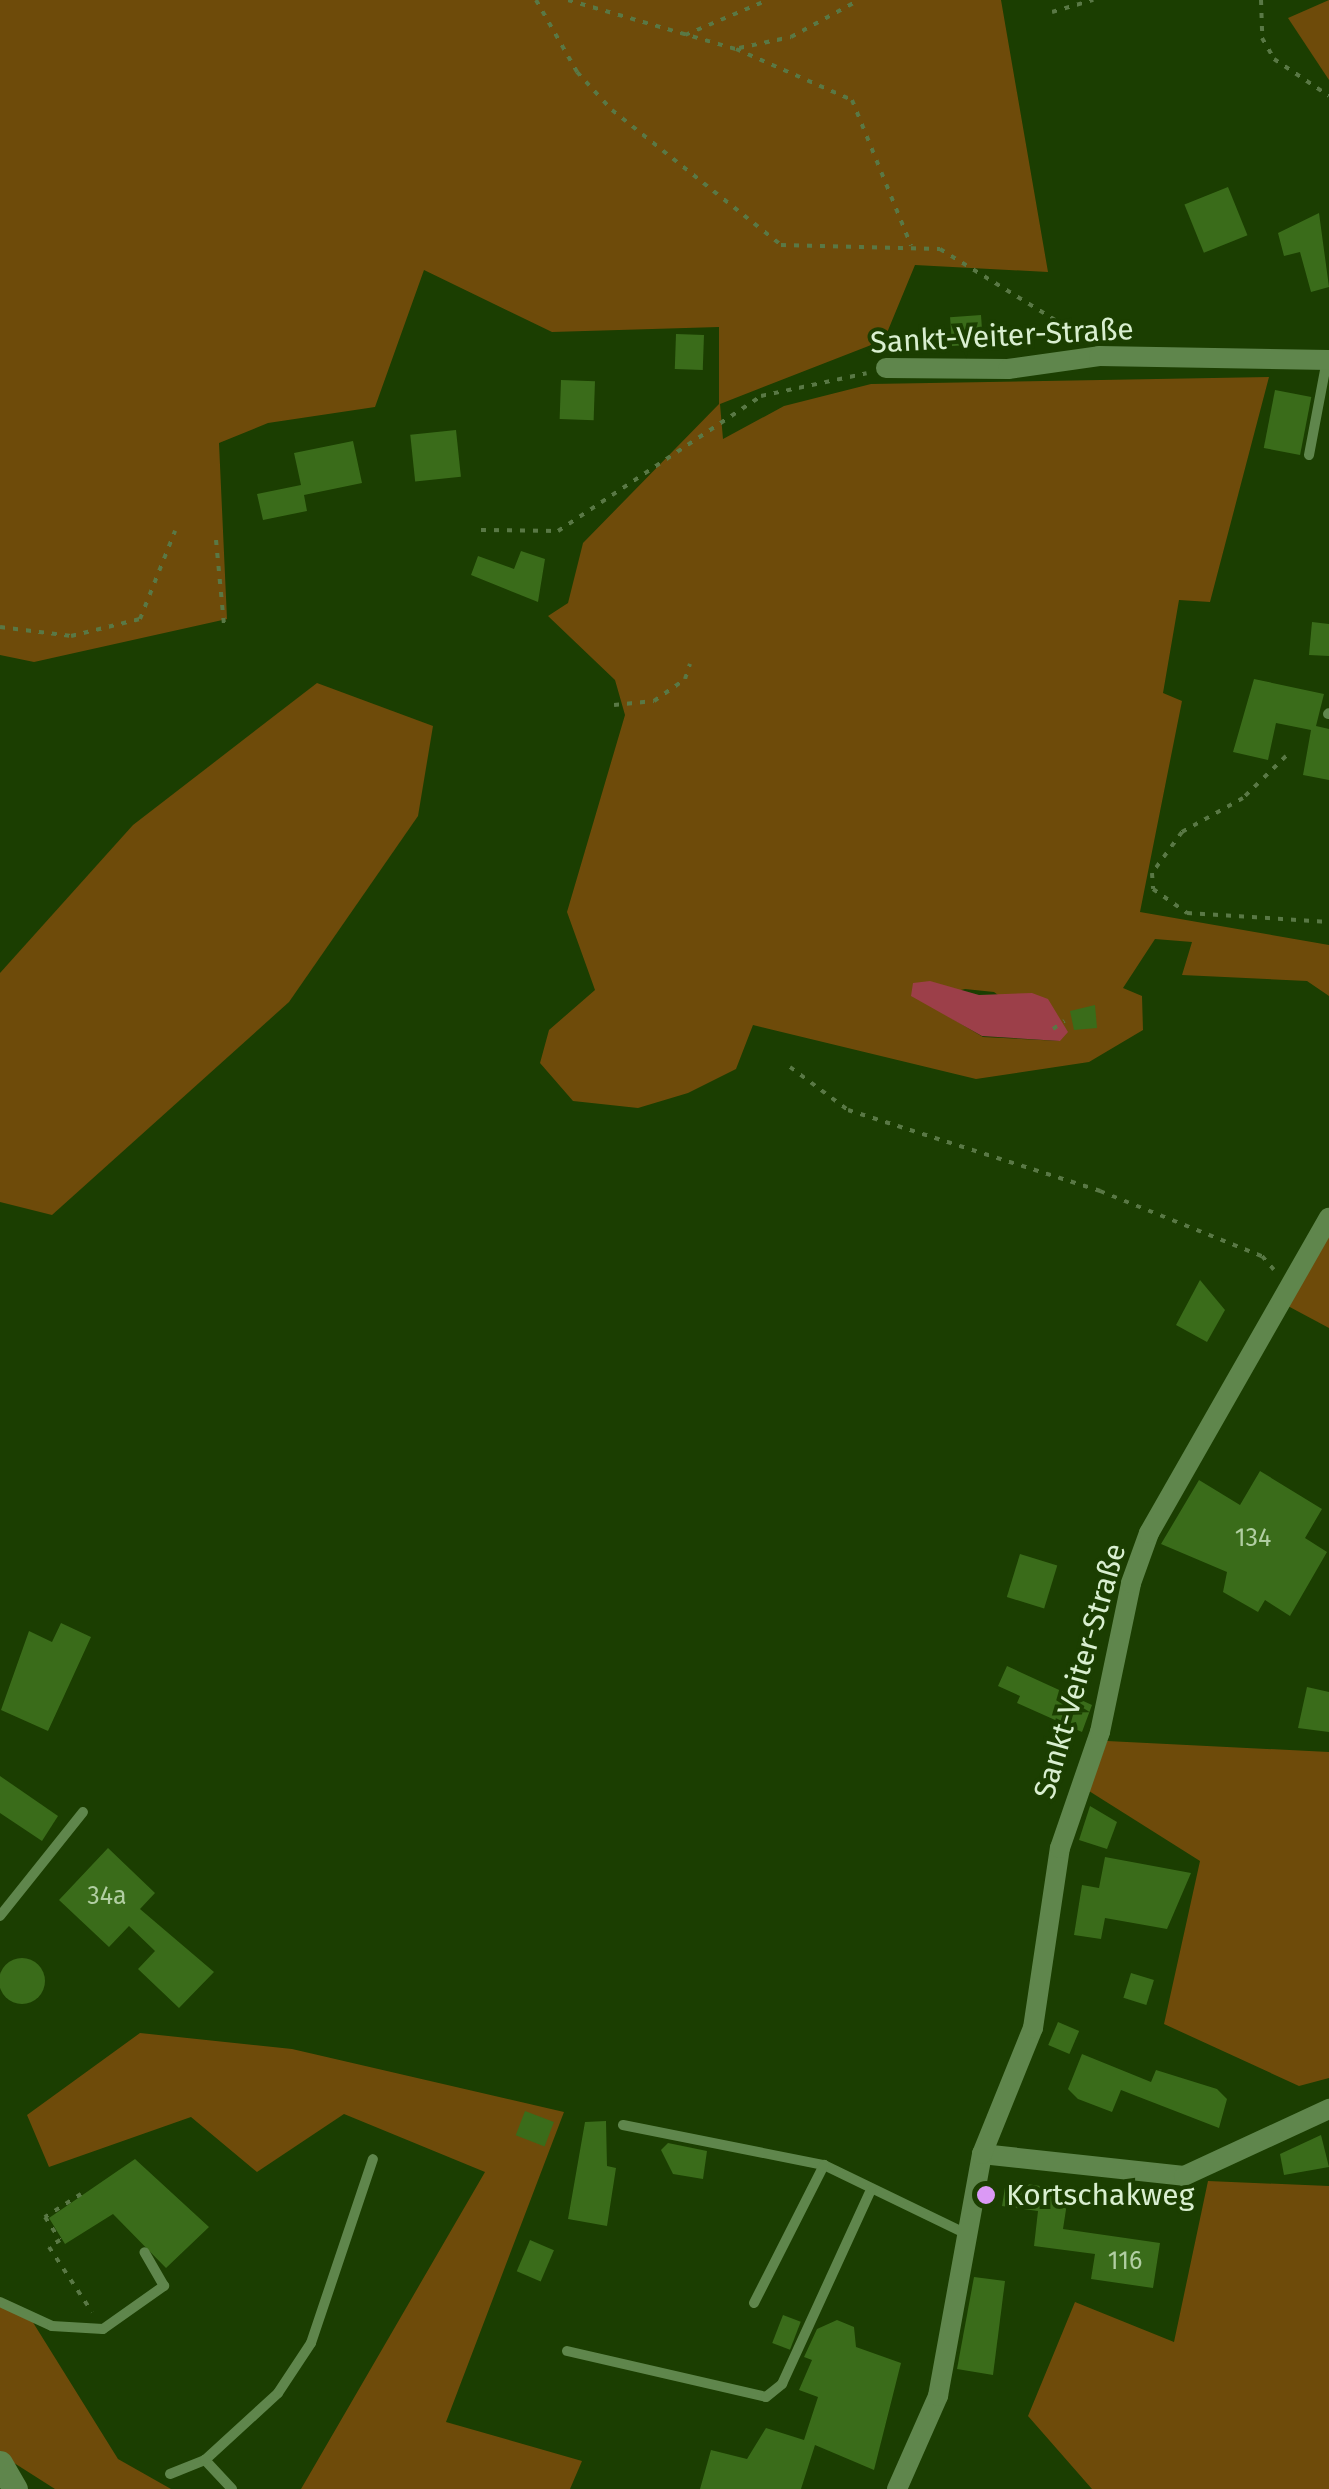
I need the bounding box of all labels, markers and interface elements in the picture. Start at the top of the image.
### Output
street label: Sankt-Veiter-Straße [869,311,1135,361]
house number: 134 [1235,1523,1271,1553]
street label: Sankt-Veiter-Straße [1026,1539,1134,1803]
house number: 34a [87,1881,127,1911]
place label: Kortschakweg [1006,2177,1194,2213]
marker: Kortschakweg [975,2184,997,2206]
house number: 116 [1108,2246,1142,2276]

